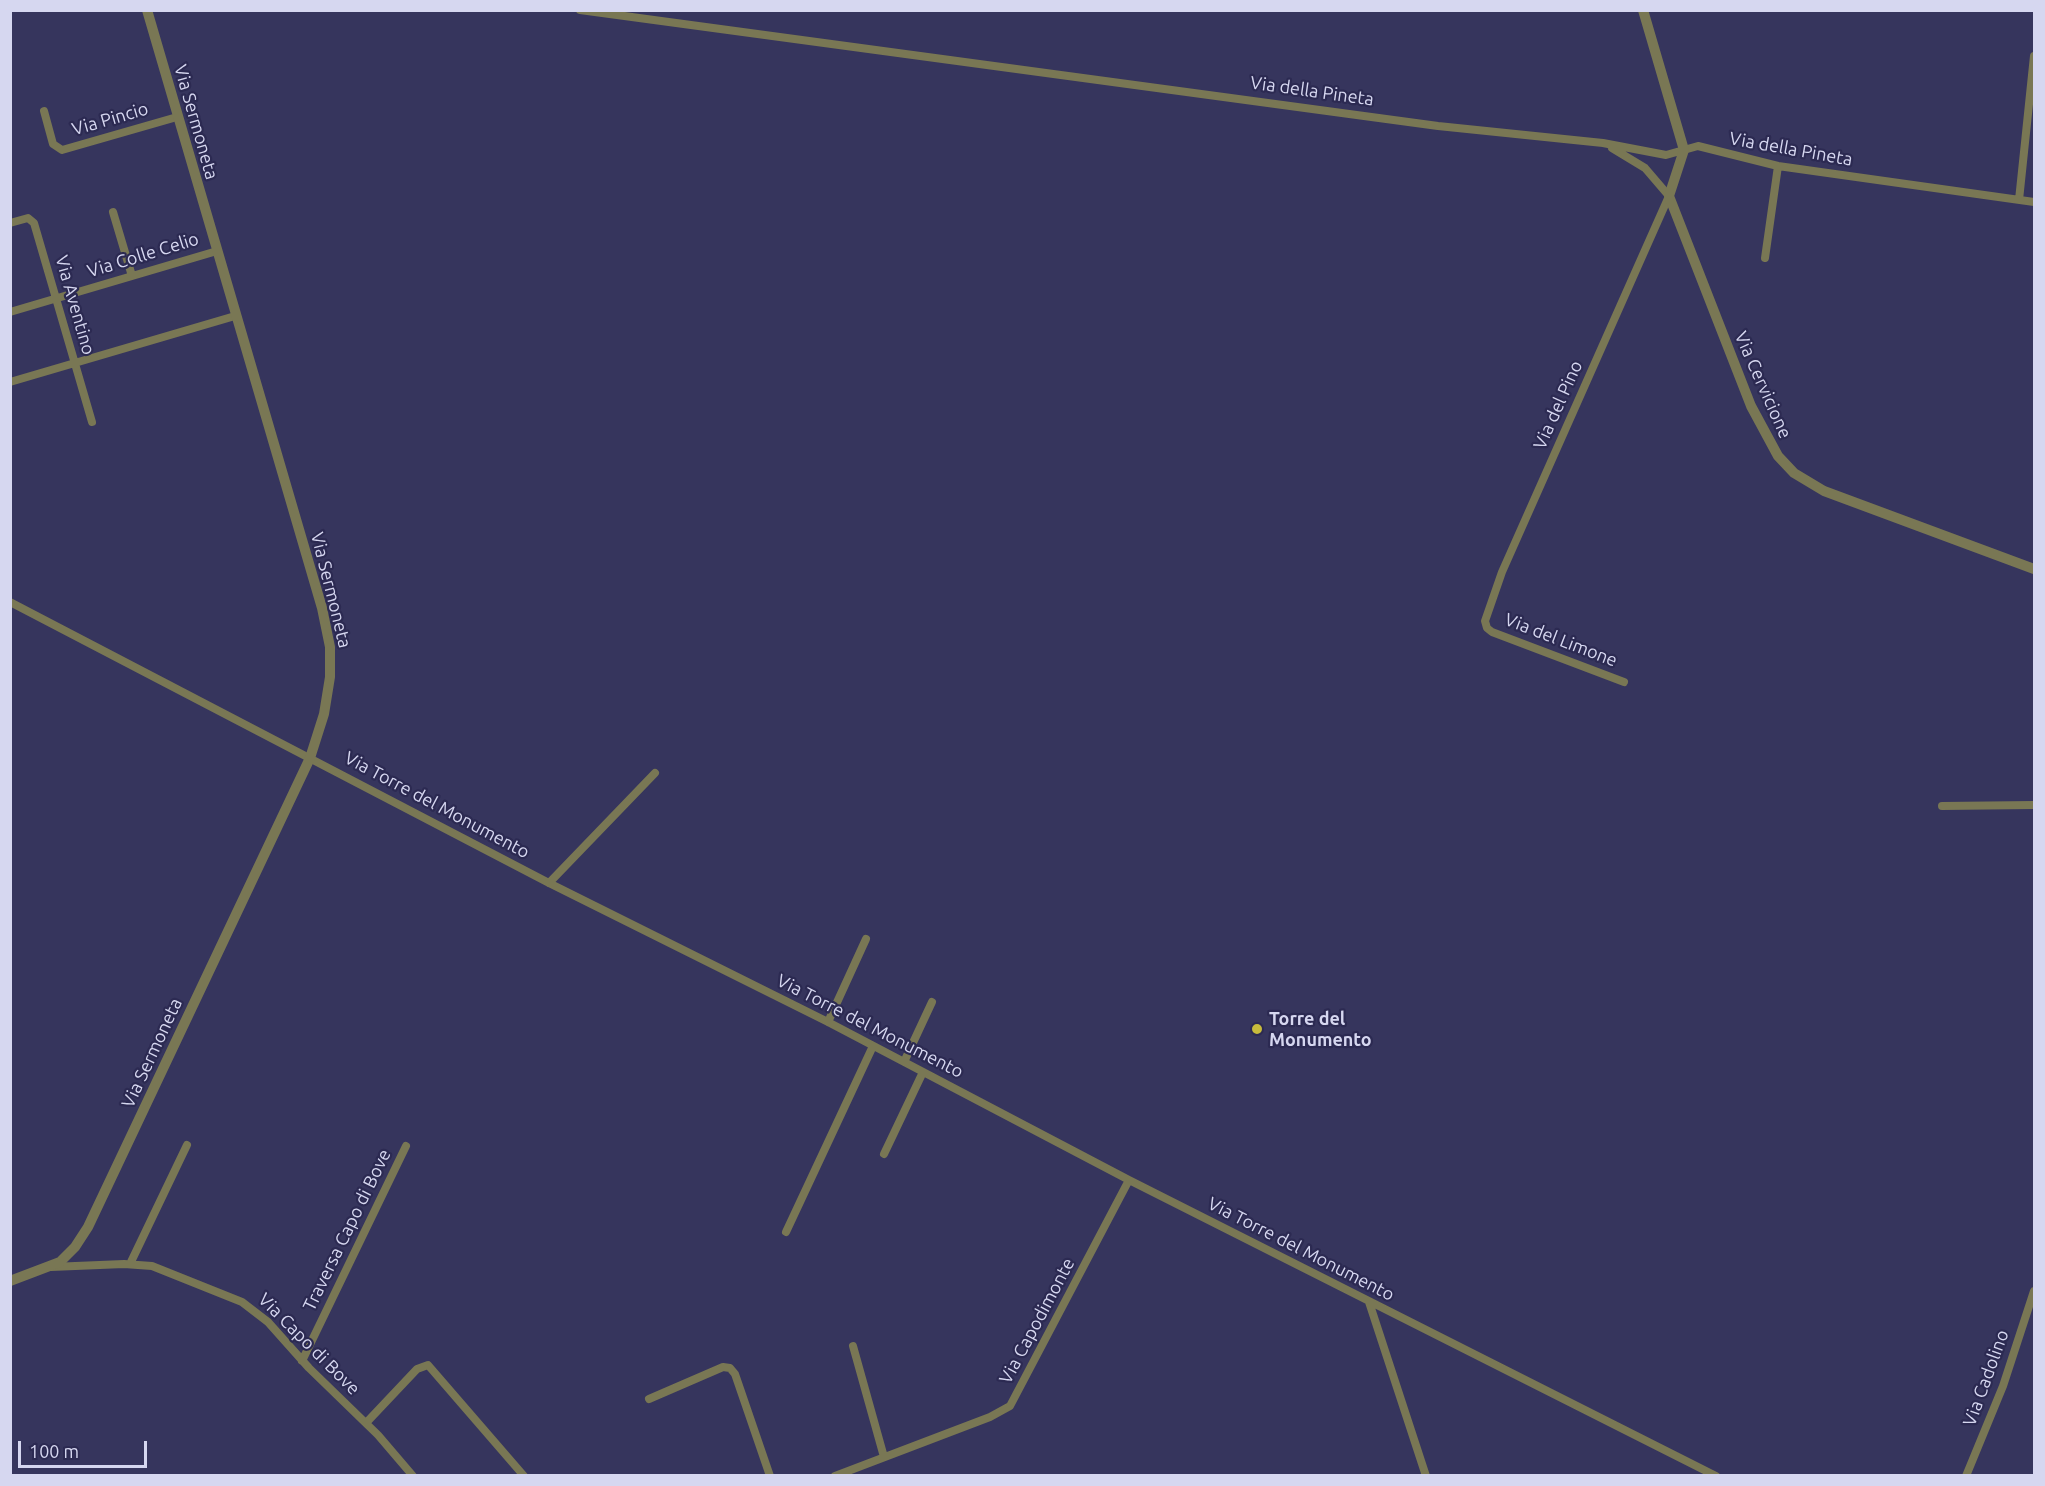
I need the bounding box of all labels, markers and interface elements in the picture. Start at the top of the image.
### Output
street label: Via Sermoneta [169,62,223,182]
street label: Via della Pineta [1249,72,1375,110]
street label: Via Pincio [69,98,151,140]
street label: Via della Pineta [1728,128,1854,170]
street label: Via Colle Celio [85,228,201,282]
street label: Via Aventino [51,253,99,357]
street label: Via Cervicione [1730,328,1796,442]
street label: Via del Pino [1529,357,1587,453]
street label: Via Sermoneta [306,530,356,650]
street label: Via del Limone [1502,609,1620,671]
street label: Via Torre del Monumento [341,747,533,863]
street label: Via Torre del Monumento [773,970,967,1082]
street label: Via Sermoneta [117,995,187,1111]
place label: Torre del Monumento [1269,1008,1372,1050]
marker: Torre del Monumento [1250,1022,1264,1036]
street label: Traversa Capo di Bove [298,1146,396,1314]
street label: Via Torre del Monumento [1204,1193,1398,1305]
street label: Via Capodimonte [995,1254,1079,1388]
street label: Via Capo di Bove [254,1289,364,1399]
street label: Via Cadolino [1959,1327,2013,1429]
scale bar [21,1429,150,1467]
text: 100 m [29,1441,79,1461]

